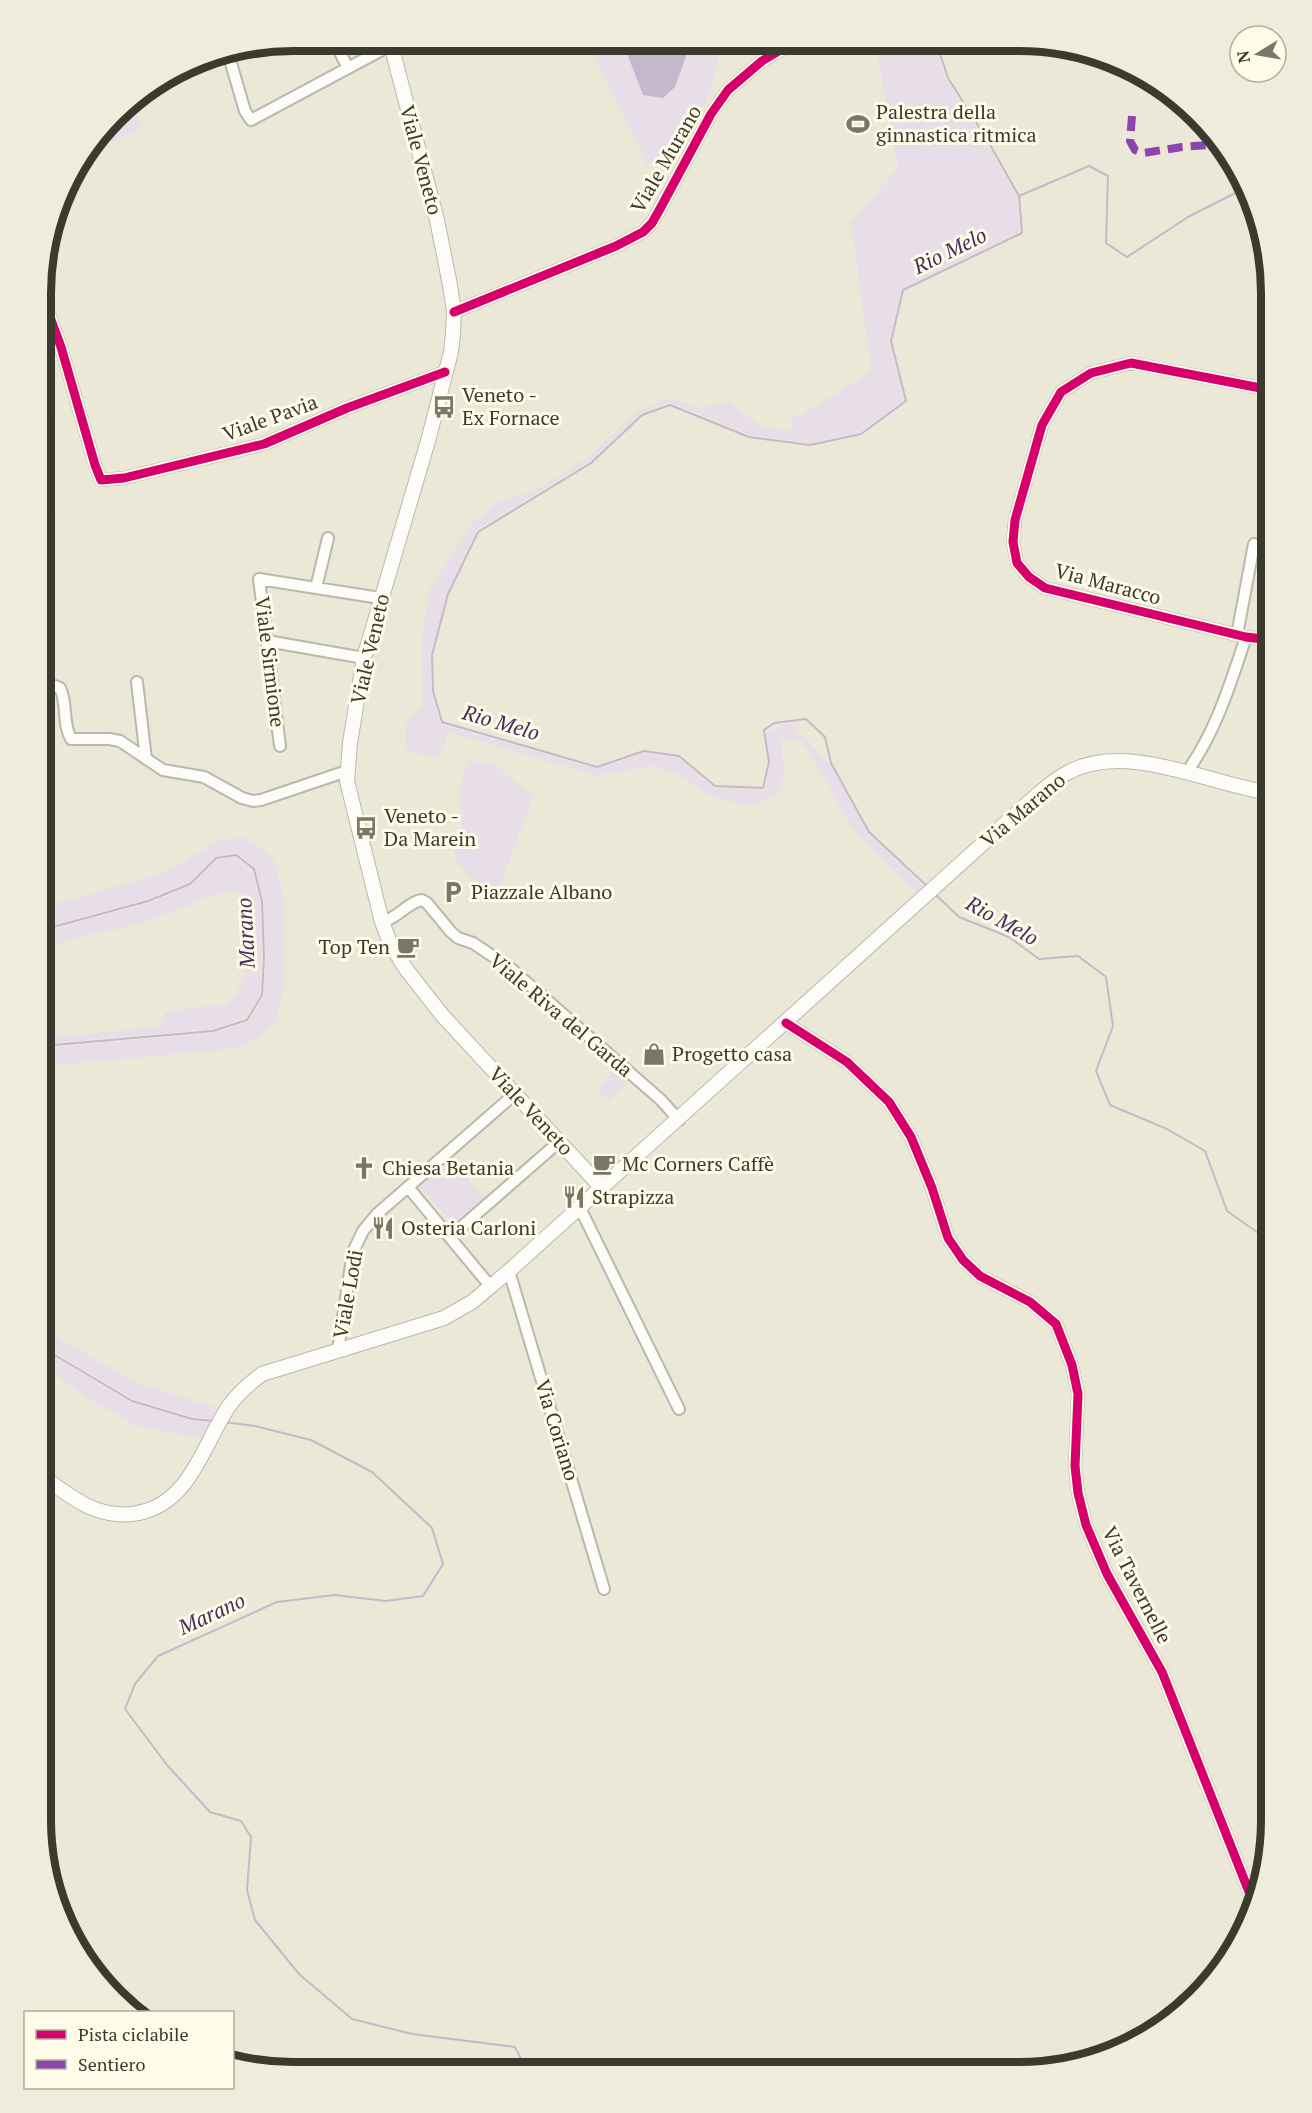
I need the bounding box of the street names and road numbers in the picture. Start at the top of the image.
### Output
street label: Viale Murano [624,100,707,218]
street label: Viale Veneto [394,102,449,218]
street label: Viale Pavia [219,388,321,447]
street label: Via Maracco [1052,556,1164,611]
street label: Viale Veneto [344,591,395,707]
street label: Viale Sirmione [249,595,292,729]
street label: Via Marano [975,766,1071,853]
street label: Viale Riva del Garda [484,947,639,1083]
street label: Viale Veneto [483,1060,580,1161]
street label: Viale Lodi [326,1247,369,1341]
street label: Via Coriano [529,1376,586,1484]
street label: Via Tavernelle [1096,1522,1179,1648]

